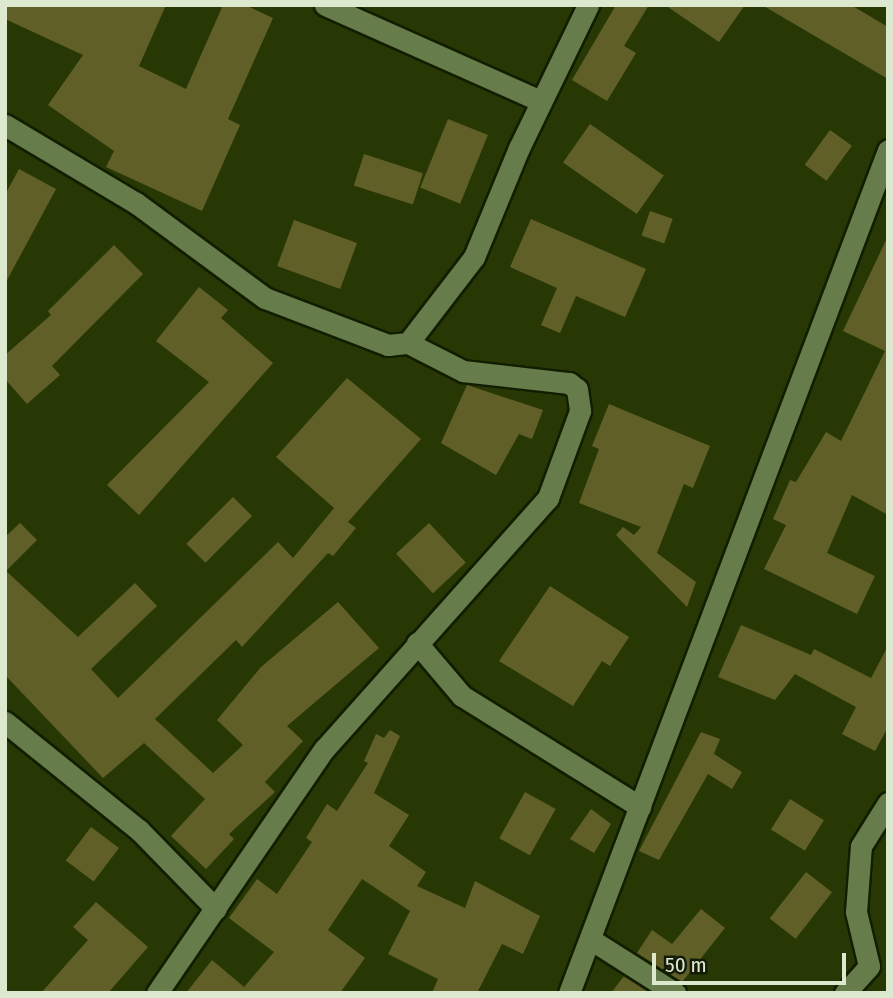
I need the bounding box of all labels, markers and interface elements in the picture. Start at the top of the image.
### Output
scale bar [655,939,849,983]
text: 50 m [665,952,707,978]

